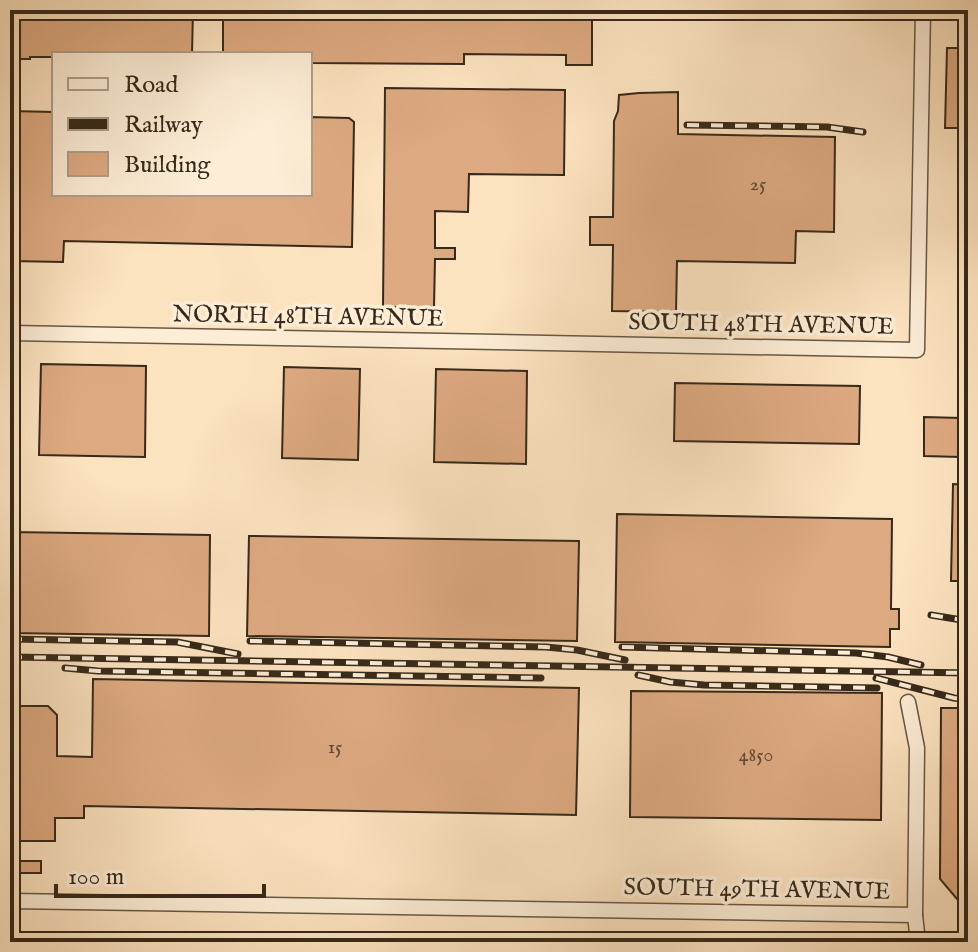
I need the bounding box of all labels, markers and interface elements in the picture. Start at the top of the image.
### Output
legend [52,52,312,196]
text: Road [124,70,178,101]
text: Railway [124,110,203,141]
text: Building [124,150,211,181]
house number: 25 [750,172,766,197]
street label: NORTH 48TH AVENUE [172,299,444,335]
street label: SOUTH 48TH AVENUE [628,307,894,343]
house number: 15 [328,735,342,760]
house number: 4850 [739,743,773,768]
scale bar [56,848,264,898]
text: 100 m [68,862,124,893]
street label: SOUTH 49TH AVENUE [623,872,891,908]

